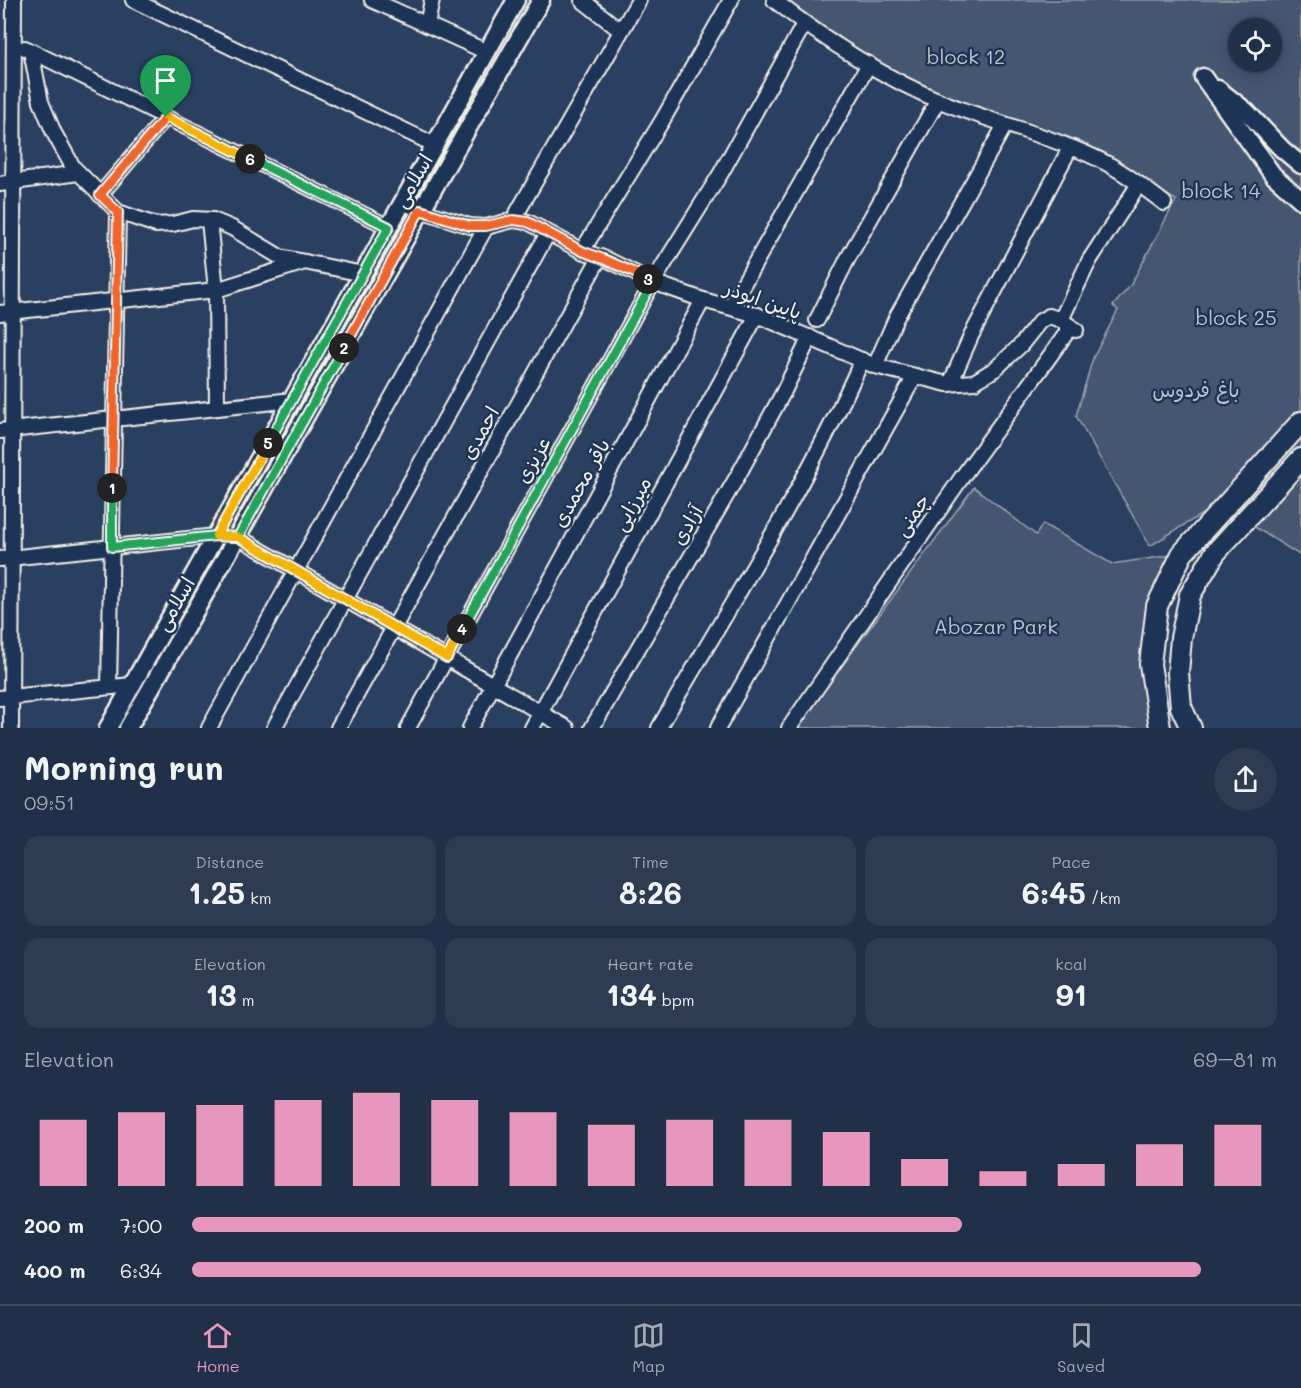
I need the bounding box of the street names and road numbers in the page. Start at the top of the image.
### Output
street label: اسلامی [386,149,439,213]
street label: پایین ابوذر [719,273,805,325]
street label: احمدی [454,401,504,464]
street label: عزیزی [509,431,556,488]
street label: باقر محمدی [545,433,615,532]
street label: میرزایی [606,472,657,536]
street label: چمنی [887,488,936,541]
street label: آزادی [664,499,709,549]
street label: اسلامی [148,572,201,636]

